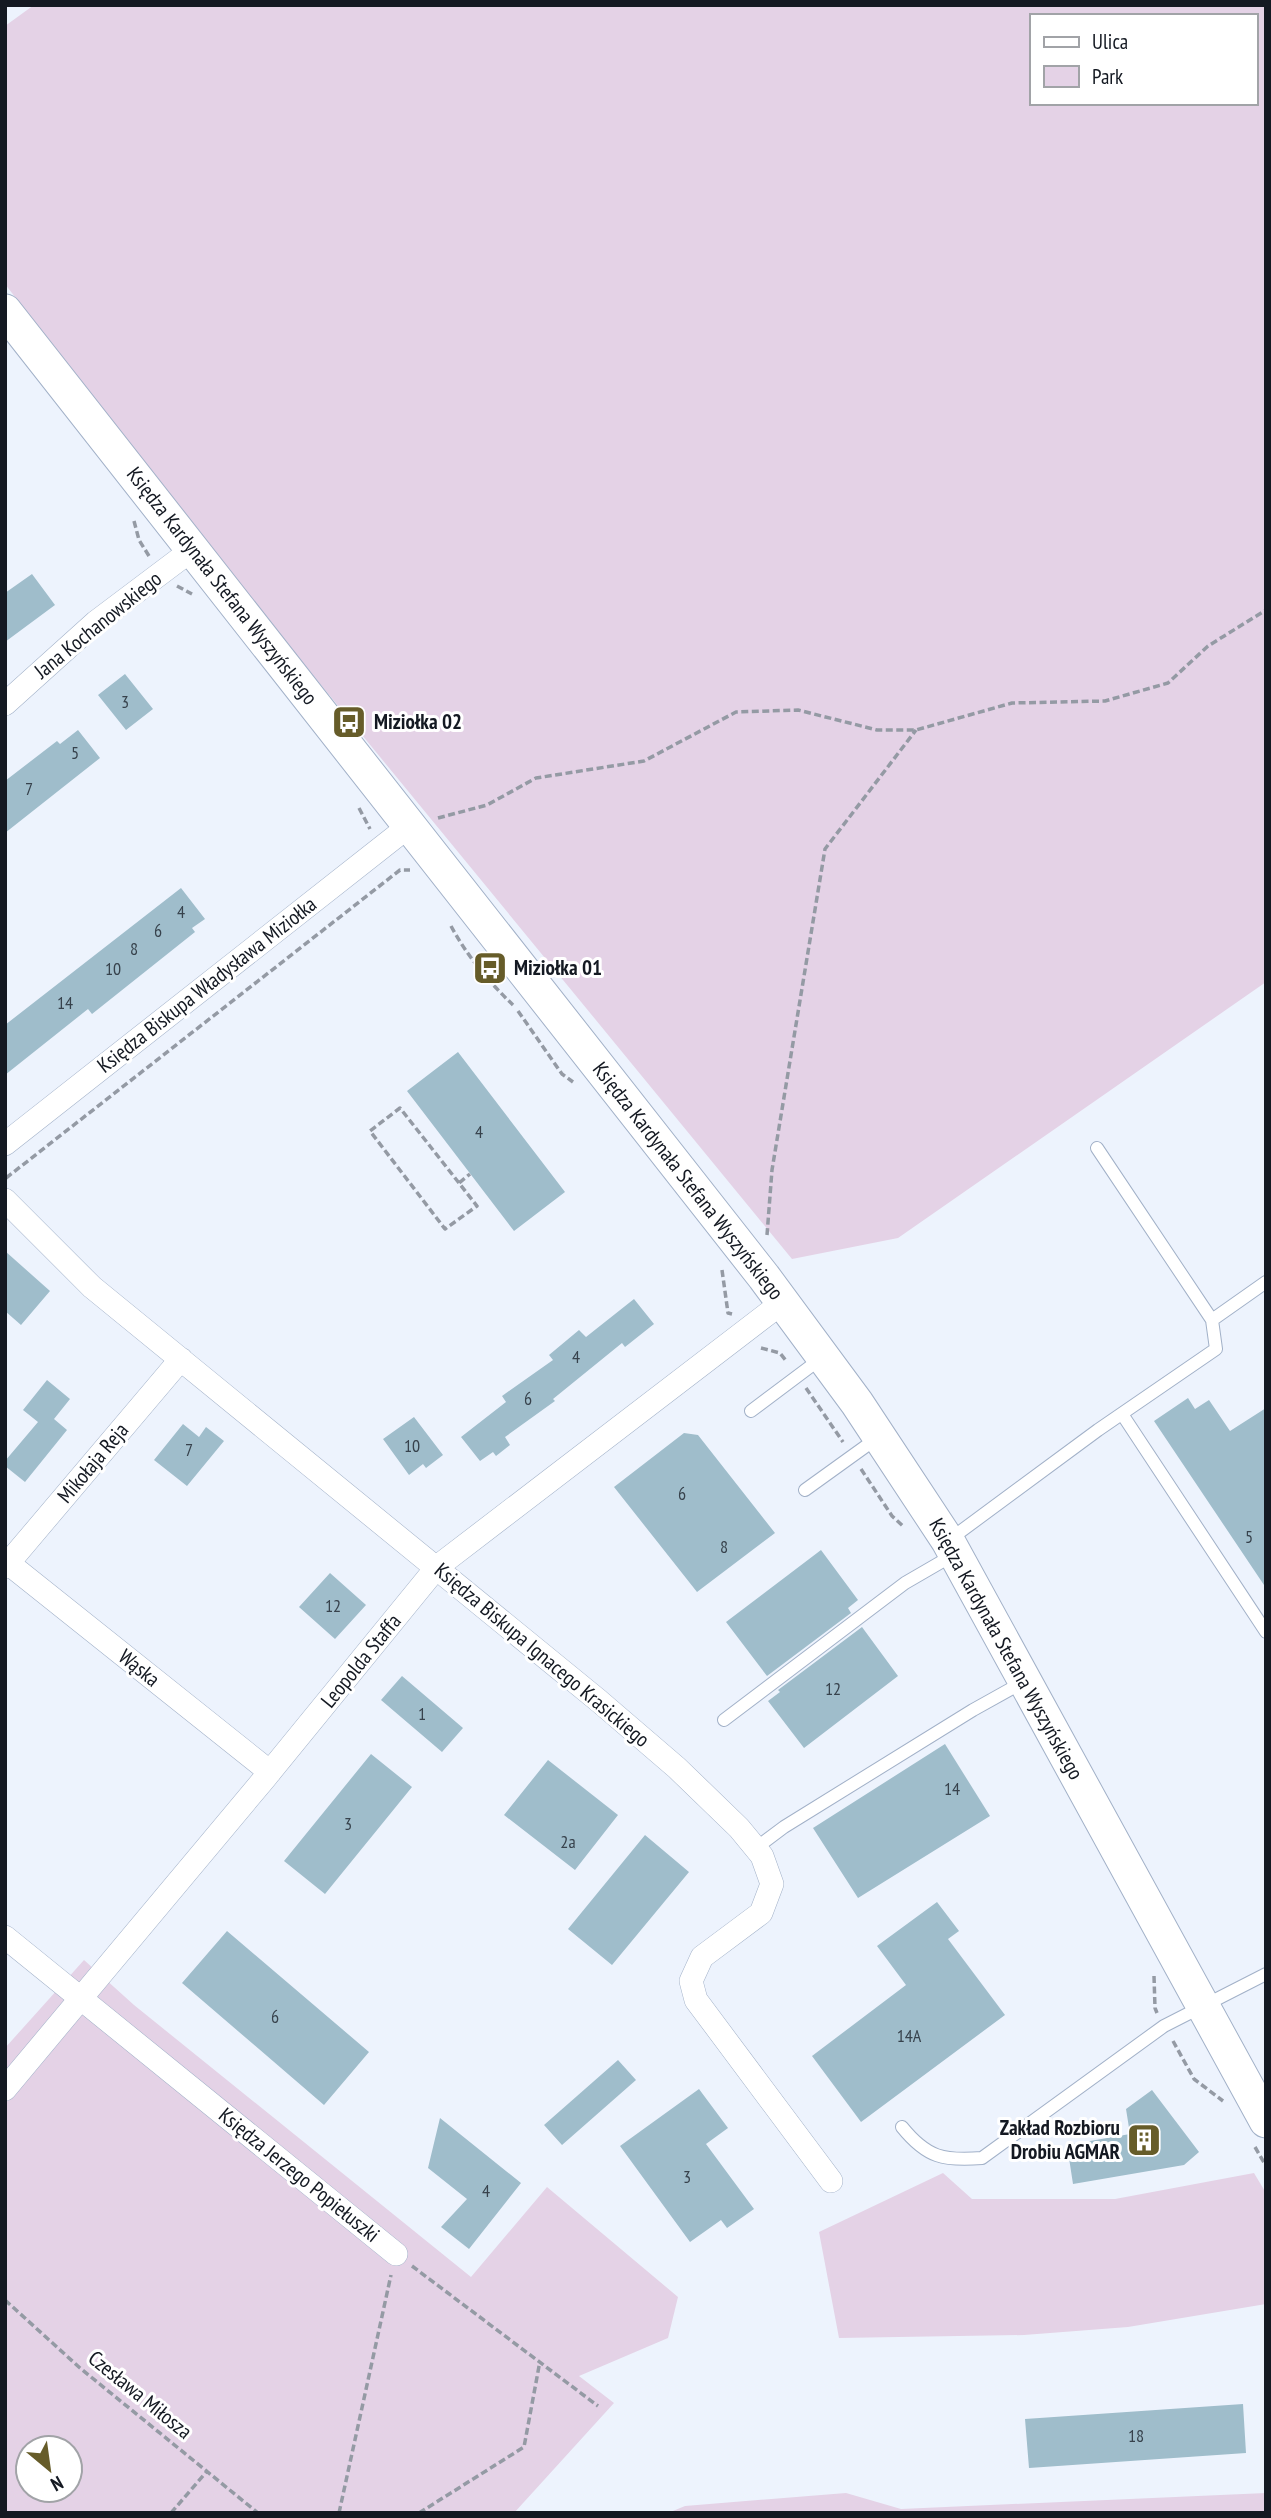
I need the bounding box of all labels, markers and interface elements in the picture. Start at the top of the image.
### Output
legend [1030,14,1257,105]
text: Ulica [1092,28,1128,55]
text: Park [1092,63,1123,90]
street label: Księdza Kardynała Stefana Wyszyńskiego [121,461,324,710]
street label: Jana Kochanowskiego [28,565,167,685]
house number: 3 [121,690,129,713]
bus stop icon: Miziołka 02 [330,703,368,741]
place label: Miziołka 02 [374,708,462,735]
house number: 5 [71,741,79,764]
house number: 7 [25,777,33,800]
street label: Księdza Biskupa Władysława Miziołka [92,891,322,1079]
house number: 4 [177,900,185,923]
house number: 6 [154,919,162,942]
house number: 8 [130,937,138,960]
bus stop icon: Miziołka 01 [471,949,509,987]
place label: Miziołka 01 [514,954,602,981]
house number: 10 [105,957,121,980]
house number: 14 [57,991,73,1014]
street label: Księdza Kardynała Stefana Wyszyńskiego [587,1056,790,1305]
house number: 4 [475,1120,483,1143]
house number: 4 [572,1345,580,1368]
house number: 6 [524,1387,532,1410]
street label: Mikołaja Reja [51,1417,134,1508]
house number: 10 [404,1434,420,1457]
house number: 7 [185,1438,193,1461]
house number: 6 [678,1482,686,1505]
street label: Księdza Kardynała Stefana Wyszyńskiego [923,1513,1090,1784]
house number: 5 [1245,1525,1253,1548]
house number: 8 [720,1535,728,1558]
street label: Księdza Biskupa Ignacego Krasickiego [429,1557,655,1753]
house number: 12 [325,1594,341,1617]
street label: Leopolda Staffa [315,1608,407,1713]
street label: Wąska [113,1643,165,1692]
house number: 12 [825,1677,841,1700]
house number: 1 [418,1702,426,1725]
house number: 14 [944,1777,960,1800]
house number: 3 [344,1812,352,1835]
house number: 2a [560,1830,576,1853]
house number: 6 [271,2005,279,2028]
house number: 14A [897,2024,922,2047]
street label: Księdza Jerzego Popiełuszki [213,2101,385,2248]
place label: Zakład Rozbioru Drobiu AGMAR [1000,2114,1120,2165]
building icon: Zakład Rozbioru Drobiu AGMAR [1125,2121,1163,2159]
house number: 3 [683,2165,691,2188]
house number: 4 [482,2179,490,2202]
street label: Czesława Miłosza [83,2345,198,2445]
house number: 18 [1128,2424,1144,2447]
north arrow [14,2434,84,2504]
text: N [47,2471,68,2497]

